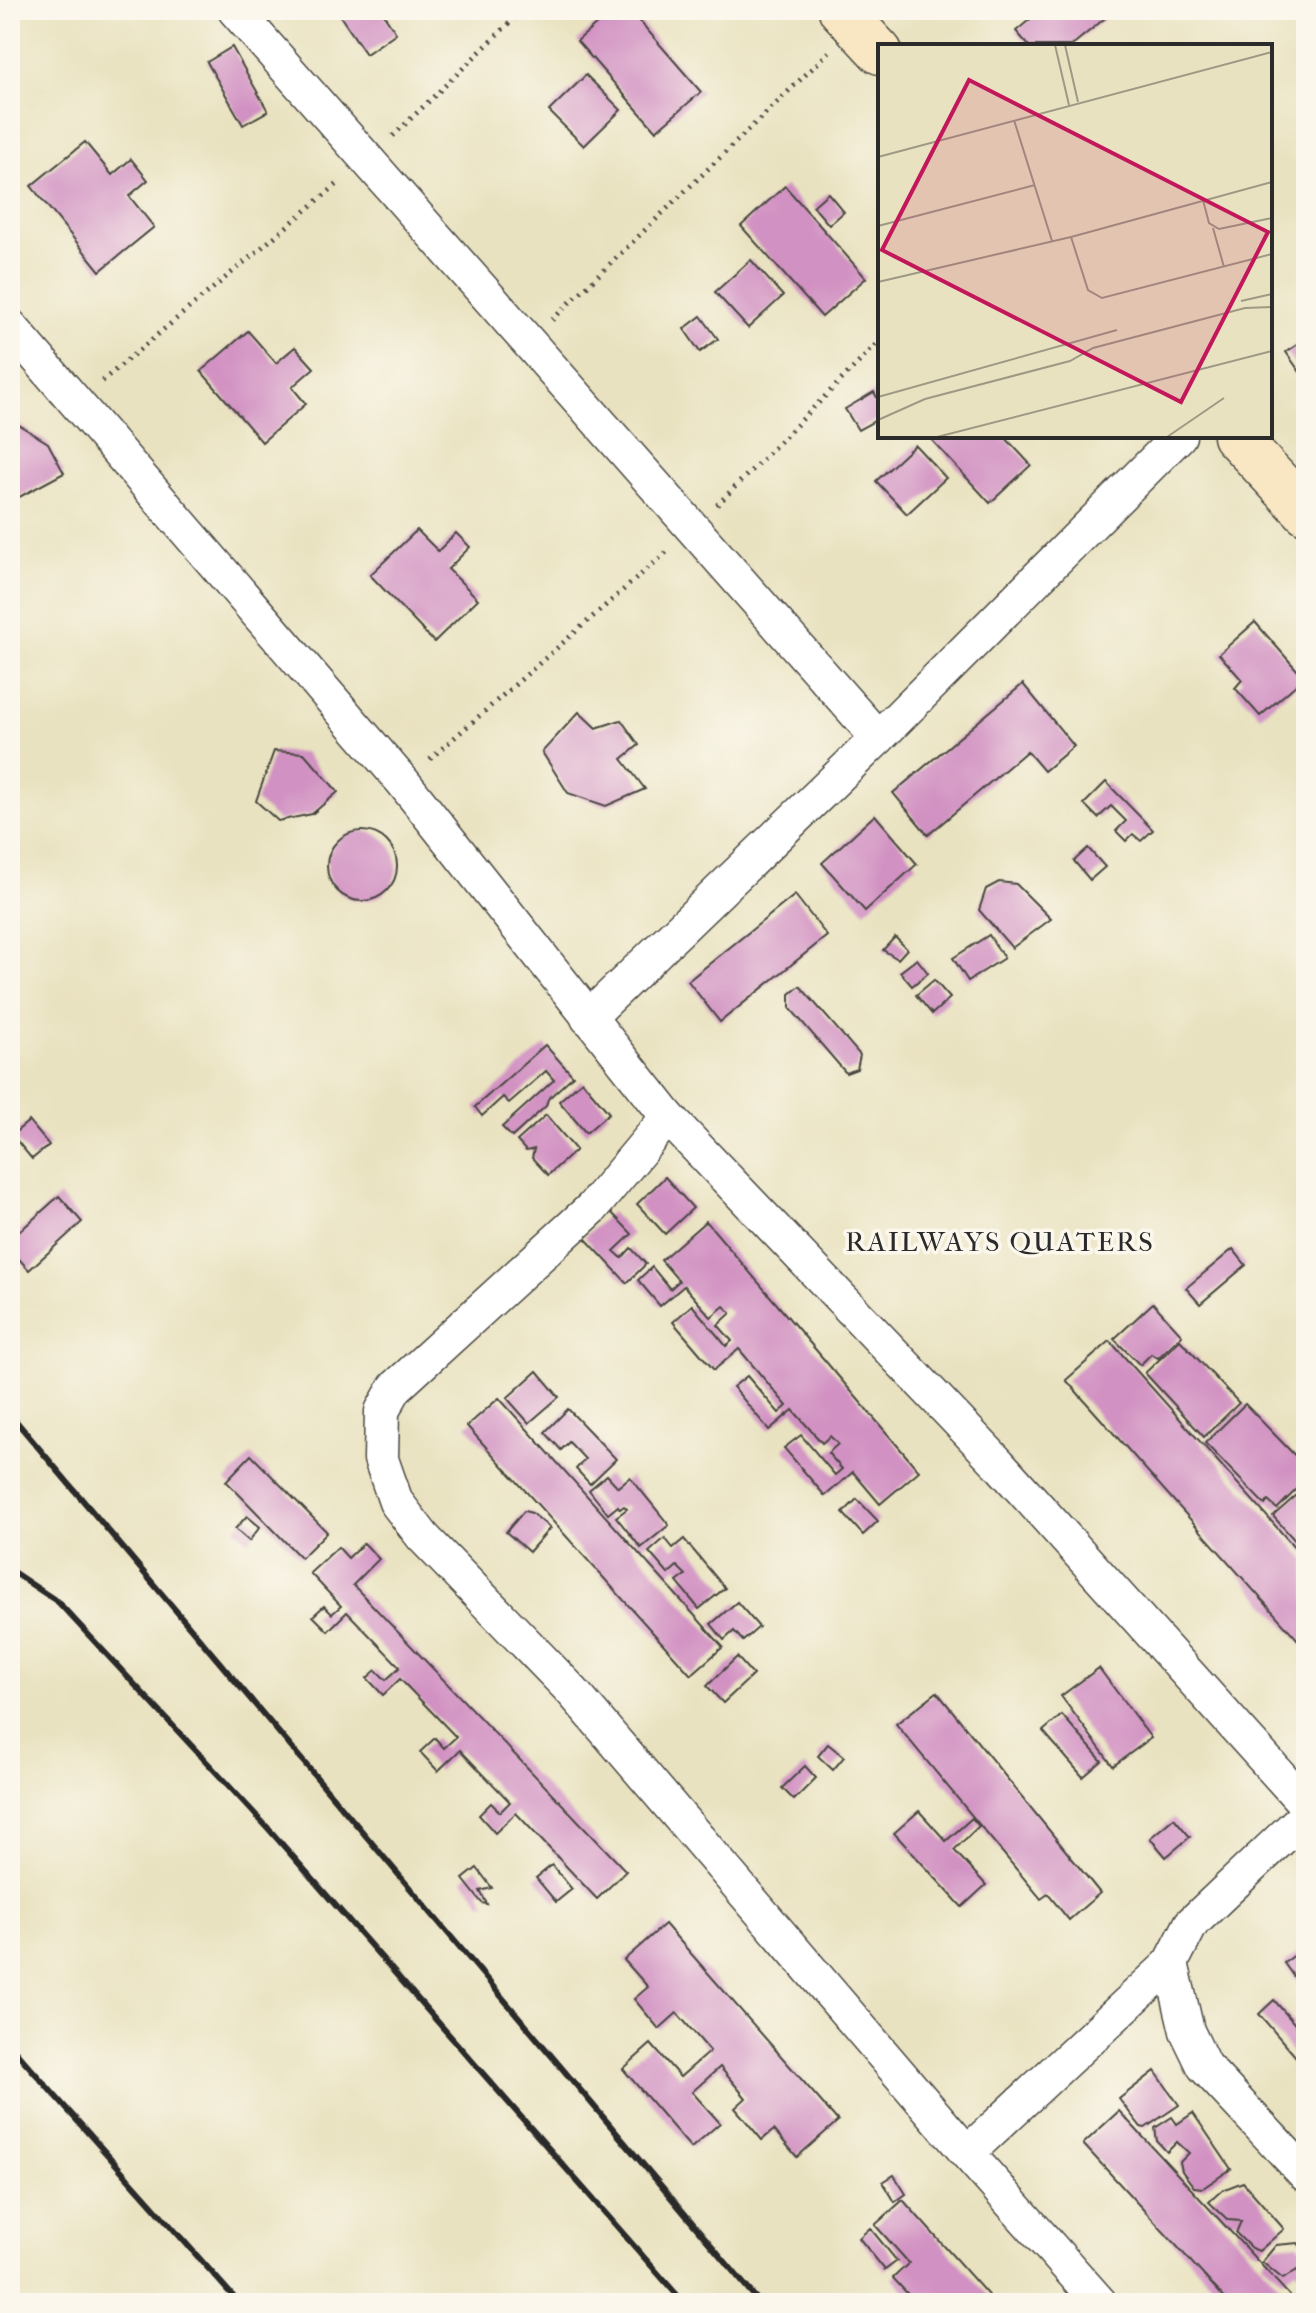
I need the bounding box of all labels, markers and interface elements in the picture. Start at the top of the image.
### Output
inset map [878,44,1272,438]
district label: RAILWAYS QUATERS [845,1225,1155,1258]

